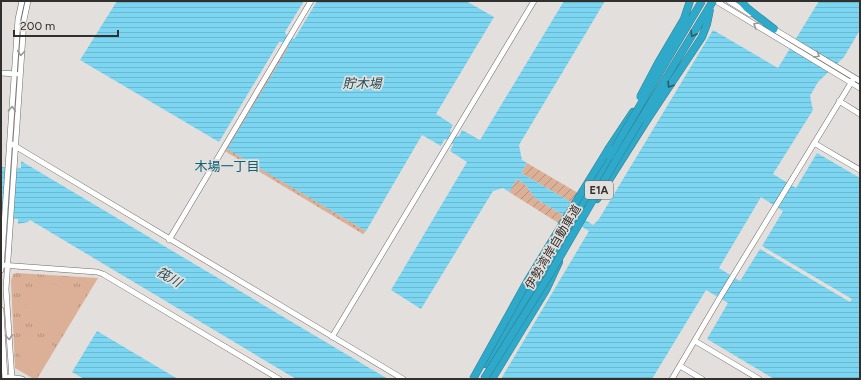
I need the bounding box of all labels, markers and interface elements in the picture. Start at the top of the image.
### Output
scale bar [14,12,118,38]
text: 200 m [20,19,55,33]
one-way arrow [753,23,760,30]
one-way arrow [690,30,698,37]
one-way arrow [17,50,26,56]
one-way arrow [813,50,820,58]
water label: 貯木場 [342,76,383,91]
one-way arrow [667,81,675,88]
one-way arrow [7,106,16,112]
district label: 木場一丁目 [194,159,260,174]
road number: E1A [585,181,613,199]
street label: 伊勢湾岸自動車道 [522,202,584,292]
water label: 筏川 [154,264,186,291]
one-way arrow [5,334,14,340]

